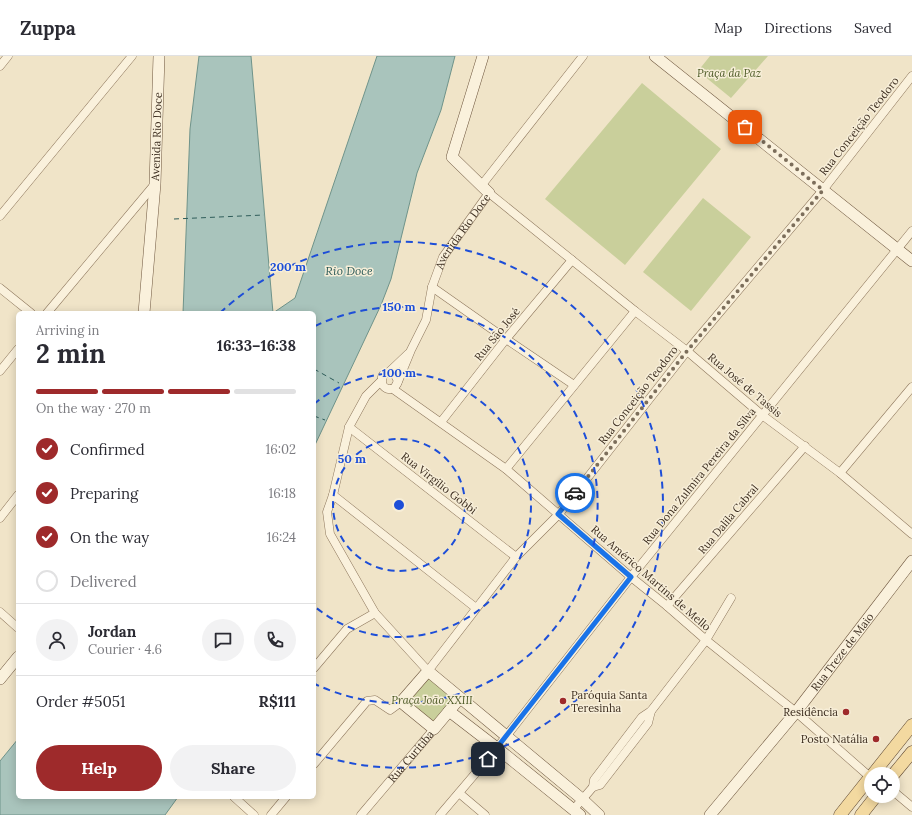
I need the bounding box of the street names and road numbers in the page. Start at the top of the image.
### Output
street label: Rua Conceição Teodoro [816,74,902,178]
street label: Avenida Rio Doce [148,92,165,182]
street label: Avenida Rio Doce [432,191,493,272]
street label: Rua São José [471,304,523,364]
street label: Rua Conceição Teodoro [595,343,681,447]
street label: Rua José de Tassis [705,350,785,420]
street label: Rua Dona Zulmira Pereira da Silva [639,404,759,547]
street label: Rua Virgílio Gobbi [398,449,480,517]
street label: Rua Dalila Cabral [695,481,761,557]
street label: Rua Américo Martins de Mello [588,522,714,634]
street label: Rua Treze de Maio [808,610,877,694]
street label: Rua Curitiba [385,727,437,785]

